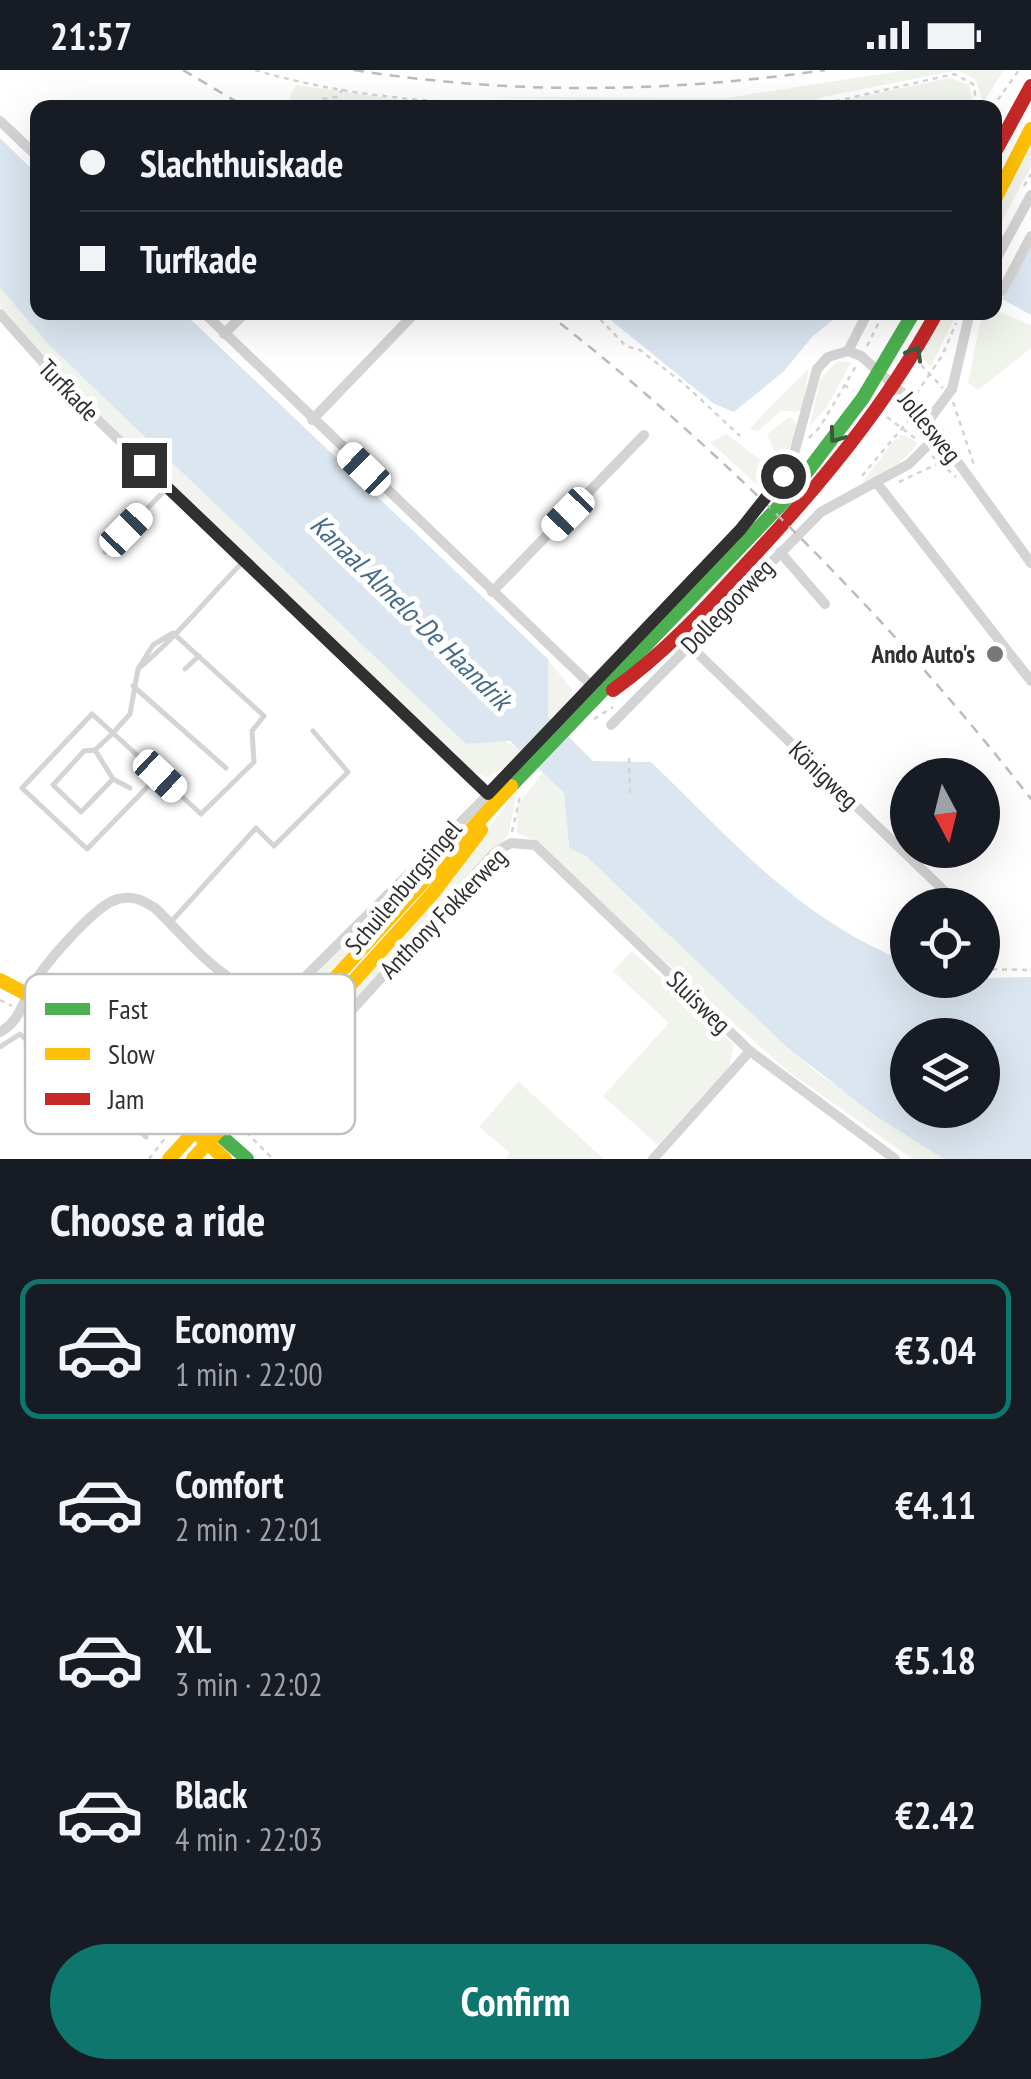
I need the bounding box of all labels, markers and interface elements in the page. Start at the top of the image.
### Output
text: 21:57 [50,11,132,60]
text: Slachthuiskade [140,138,343,187]
text: Turfkade [140,234,258,283]
one-way arrow [903,346,922,364]
street label: Turfkade [32,352,106,428]
street label: Jollesweg [891,384,968,469]
one-way arrow [830,424,849,443]
car [332,437,396,501]
route end [122,443,167,488]
route start [761,454,806,499]
car [536,482,600,546]
car [94,498,158,562]
water label: Kanaal Almelo-De Haandrik [303,506,522,719]
street label: Dollegoorweg [674,552,780,660]
place label: Ando Auto's [871,638,975,670]
marker: Ando Auto's [984,643,1006,665]
street label: Königweg [782,734,866,816]
car [128,745,192,807]
north arrow [890,758,1000,868]
map controls [890,758,1000,1128]
street label: Schuilenburgsingel [338,813,468,961]
street label: Anthony Fokkerweg [373,841,513,985]
button: locate [890,888,1000,998]
street label: Sluisweg [660,964,738,1040]
legend [25,974,355,1134]
text: Fast [108,990,148,1027]
button: layers [890,1018,1000,1128]
text: Slow [108,1035,155,1072]
text: Jam [107,1080,144,1117]
text: Choose a ride [50,1190,265,1248]
icon: car [55,1304,145,1394]
text: Economy [175,1304,295,1353]
text: €3.04 [895,1325,976,1374]
text: 1 min · 22:00 [175,1353,323,1395]
icon: car [55,1459,145,1549]
text: Comfort [175,1459,284,1508]
text: €4.11 [895,1480,976,1529]
text: 2 min · 22:01 [175,1508,323,1550]
icon: car [55,1614,145,1704]
text: XL [175,1614,211,1663]
text: €5.18 [895,1635,976,1684]
text: 3 min · 22:02 [175,1663,323,1705]
icon: car [55,1769,145,1859]
text: Black [175,1769,248,1818]
text: €2.42 [895,1790,976,1839]
text: 4 min · 22:03 [175,1818,323,1860]
button: Confirm [50,1944,981,2059]

